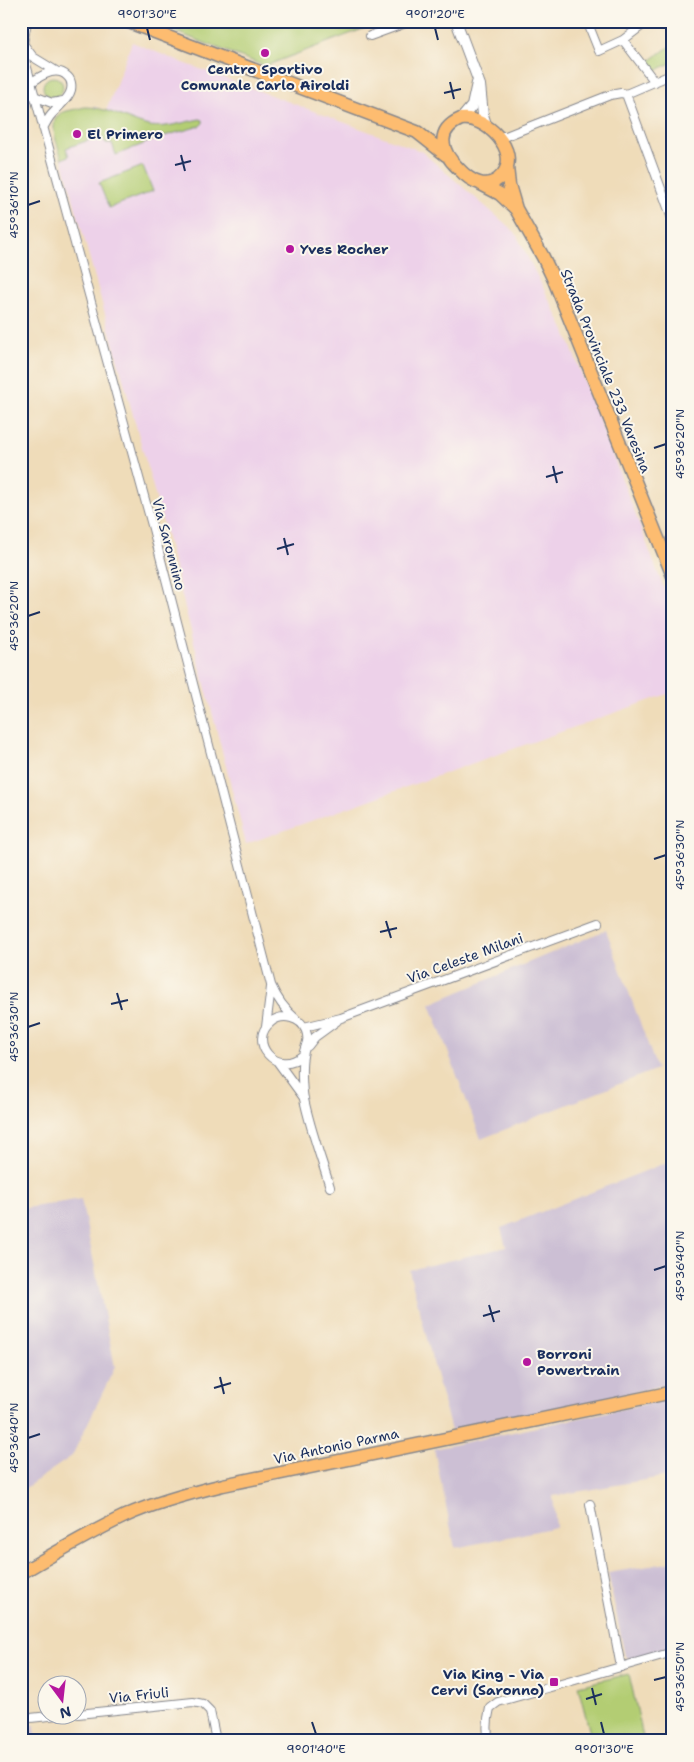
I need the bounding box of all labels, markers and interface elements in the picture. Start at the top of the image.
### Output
text: 9°01'30"E [117,6,177,22]
text: 9°01'20"E [405,6,465,22]
marker: Centro Sportivo Comunale Carlo Airoldi [259,47,271,59]
place label: Centro Sportivo Comunale Carlo Airoldi [181,60,349,94]
place label: El Primero [87,125,163,143]
marker: El Primero [71,128,83,140]
text: 45°36'10"N [6,171,22,239]
place label: Yves Rocher [300,240,389,258]
marker: Yves Rocher [284,243,296,255]
street label: Strada Provinciale 233 Varesina [557,266,655,476]
text: 45°36'20"N [672,409,688,479]
street label: Via Saronnino [148,496,190,592]
text: 45°36'20"N [6,581,22,651]
text: 45°36'30"N [672,820,688,890]
street label: Via Celeste Milani [404,929,526,987]
text: 45°36'30"N [6,992,22,1062]
text: 45°36'40"N [672,1231,688,1301]
place label: Borroni Powertrain [537,1345,620,1379]
marker: Borroni Powertrain [521,1356,533,1368]
text: 45°36'40"N [6,1403,22,1473]
street label: Via Antonio Parma [272,1424,401,1468]
text: 45°36'50"N [672,1642,688,1712]
place label: Via King - Via Cervi (Saronno) [431,1665,544,1699]
north arrow [38,1674,88,1724]
marker: Via King - Via Cervi (Saronno) [548,1676,560,1688]
street label: Via Friuli [108,1683,170,1707]
text: N [58,1702,73,1723]
text: 9°01'40"E [286,1741,346,1757]
text: 9°01'30"E [574,1741,634,1757]

